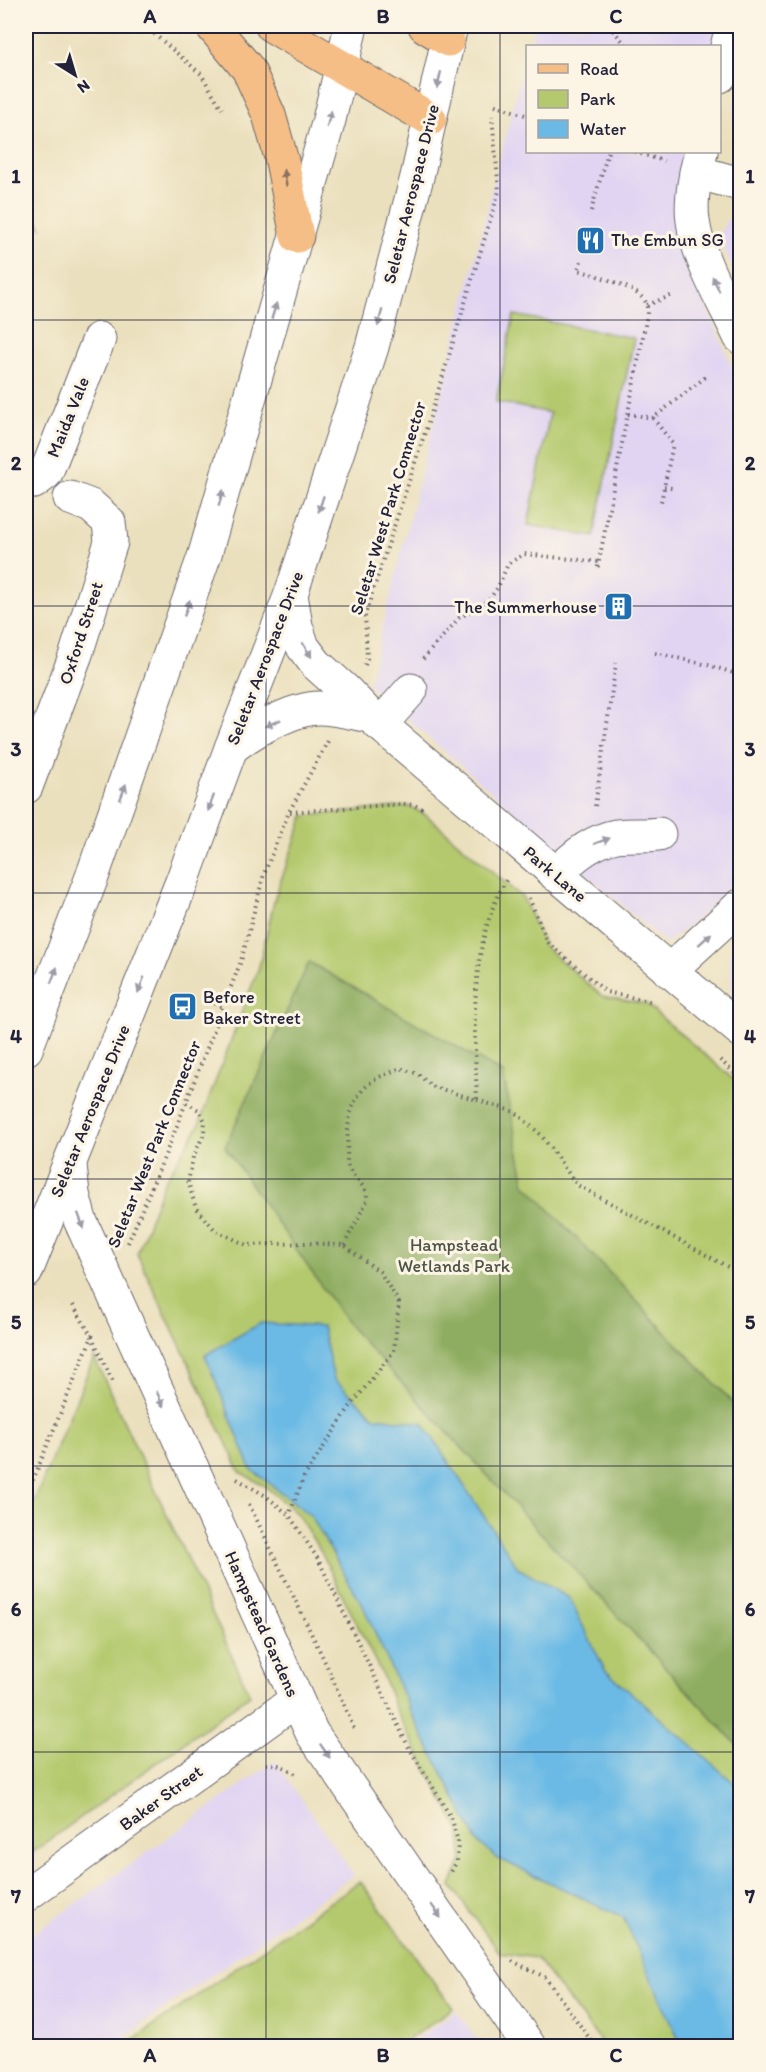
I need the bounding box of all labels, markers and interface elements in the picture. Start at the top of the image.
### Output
text: A [143,4,157,28]
text: B [377,4,390,28]
text: C [610,4,623,28]
north arrow [45,45,105,105]
legend [526,45,721,153]
text: Road [580,58,619,80]
one-way arrow [434,70,444,89]
text: N [74,76,94,97]
text: Park [580,88,615,110]
street label: Seletar Aerospace Drive [378,102,444,286]
one-way arrow [325,109,335,128]
text: Water [580,118,626,140]
text: 1 [11,164,21,188]
text: 1 [745,164,755,188]
one-way arrow [280,169,290,188]
restaurant icon: The Embun SG [574,224,606,256]
place label: The Embun SG [611,229,724,251]
one-way arrow [711,276,720,293]
one-way arrow [270,302,279,320]
one-way arrow [374,309,384,327]
street label: Maida Vale [42,373,94,461]
street label: Seletar West Park Connector [345,398,431,617]
text: 2 [11,451,22,475]
text: 2 [745,451,756,475]
one-way arrow [217,489,226,507]
one-way arrow [316,495,325,513]
street label: Seletar Aerospace Drive [222,568,308,748]
street label: Oxford Street [54,579,108,687]
building icon: The Summerhouse [602,591,634,623]
place label: The Summerhouse [454,596,597,618]
one-way arrow [182,599,192,617]
one-way arrow [301,642,312,658]
one-way arrow [263,718,281,728]
text: 3 [11,737,22,761]
text: 3 [745,737,756,761]
one-way arrow [118,783,128,801]
one-way arrow [205,795,215,813]
one-way arrow [593,836,611,845]
street label: Park Lane [519,841,591,907]
one-way arrow [698,932,712,946]
one-way arrow [50,965,60,983]
one-way arrow [136,977,146,995]
place label: Before Baker Street [203,986,301,1029]
bus stop icon: Before Baker Street [166,991,198,1023]
street label: Seletar Aerospace Drive [45,1021,135,1201]
text: 4 [10,1024,22,1048]
text: 4 [744,1024,756,1048]
street label: Seletar West Park Connector [102,1036,206,1251]
one-way arrow [77,1212,86,1230]
park label: Hampstead Wetlands Park [398,1234,511,1277]
text: 5 [11,1310,22,1334]
text: 5 [745,1310,756,1334]
one-way arrow [156,1390,165,1407]
street label: Hampstead Gardens [220,1548,304,1700]
text: 6 [11,1597,22,1621]
text: 6 [745,1597,756,1621]
one-way arrow [319,1743,330,1759]
street label: Baker Street [115,1760,207,1836]
text: 7 [10,1884,21,1908]
text: 7 [744,1884,755,1908]
one-way arrow [430,1903,442,1919]
text: A [143,2043,157,2067]
text: B [377,2043,390,2067]
text: C [610,2043,623,2067]

